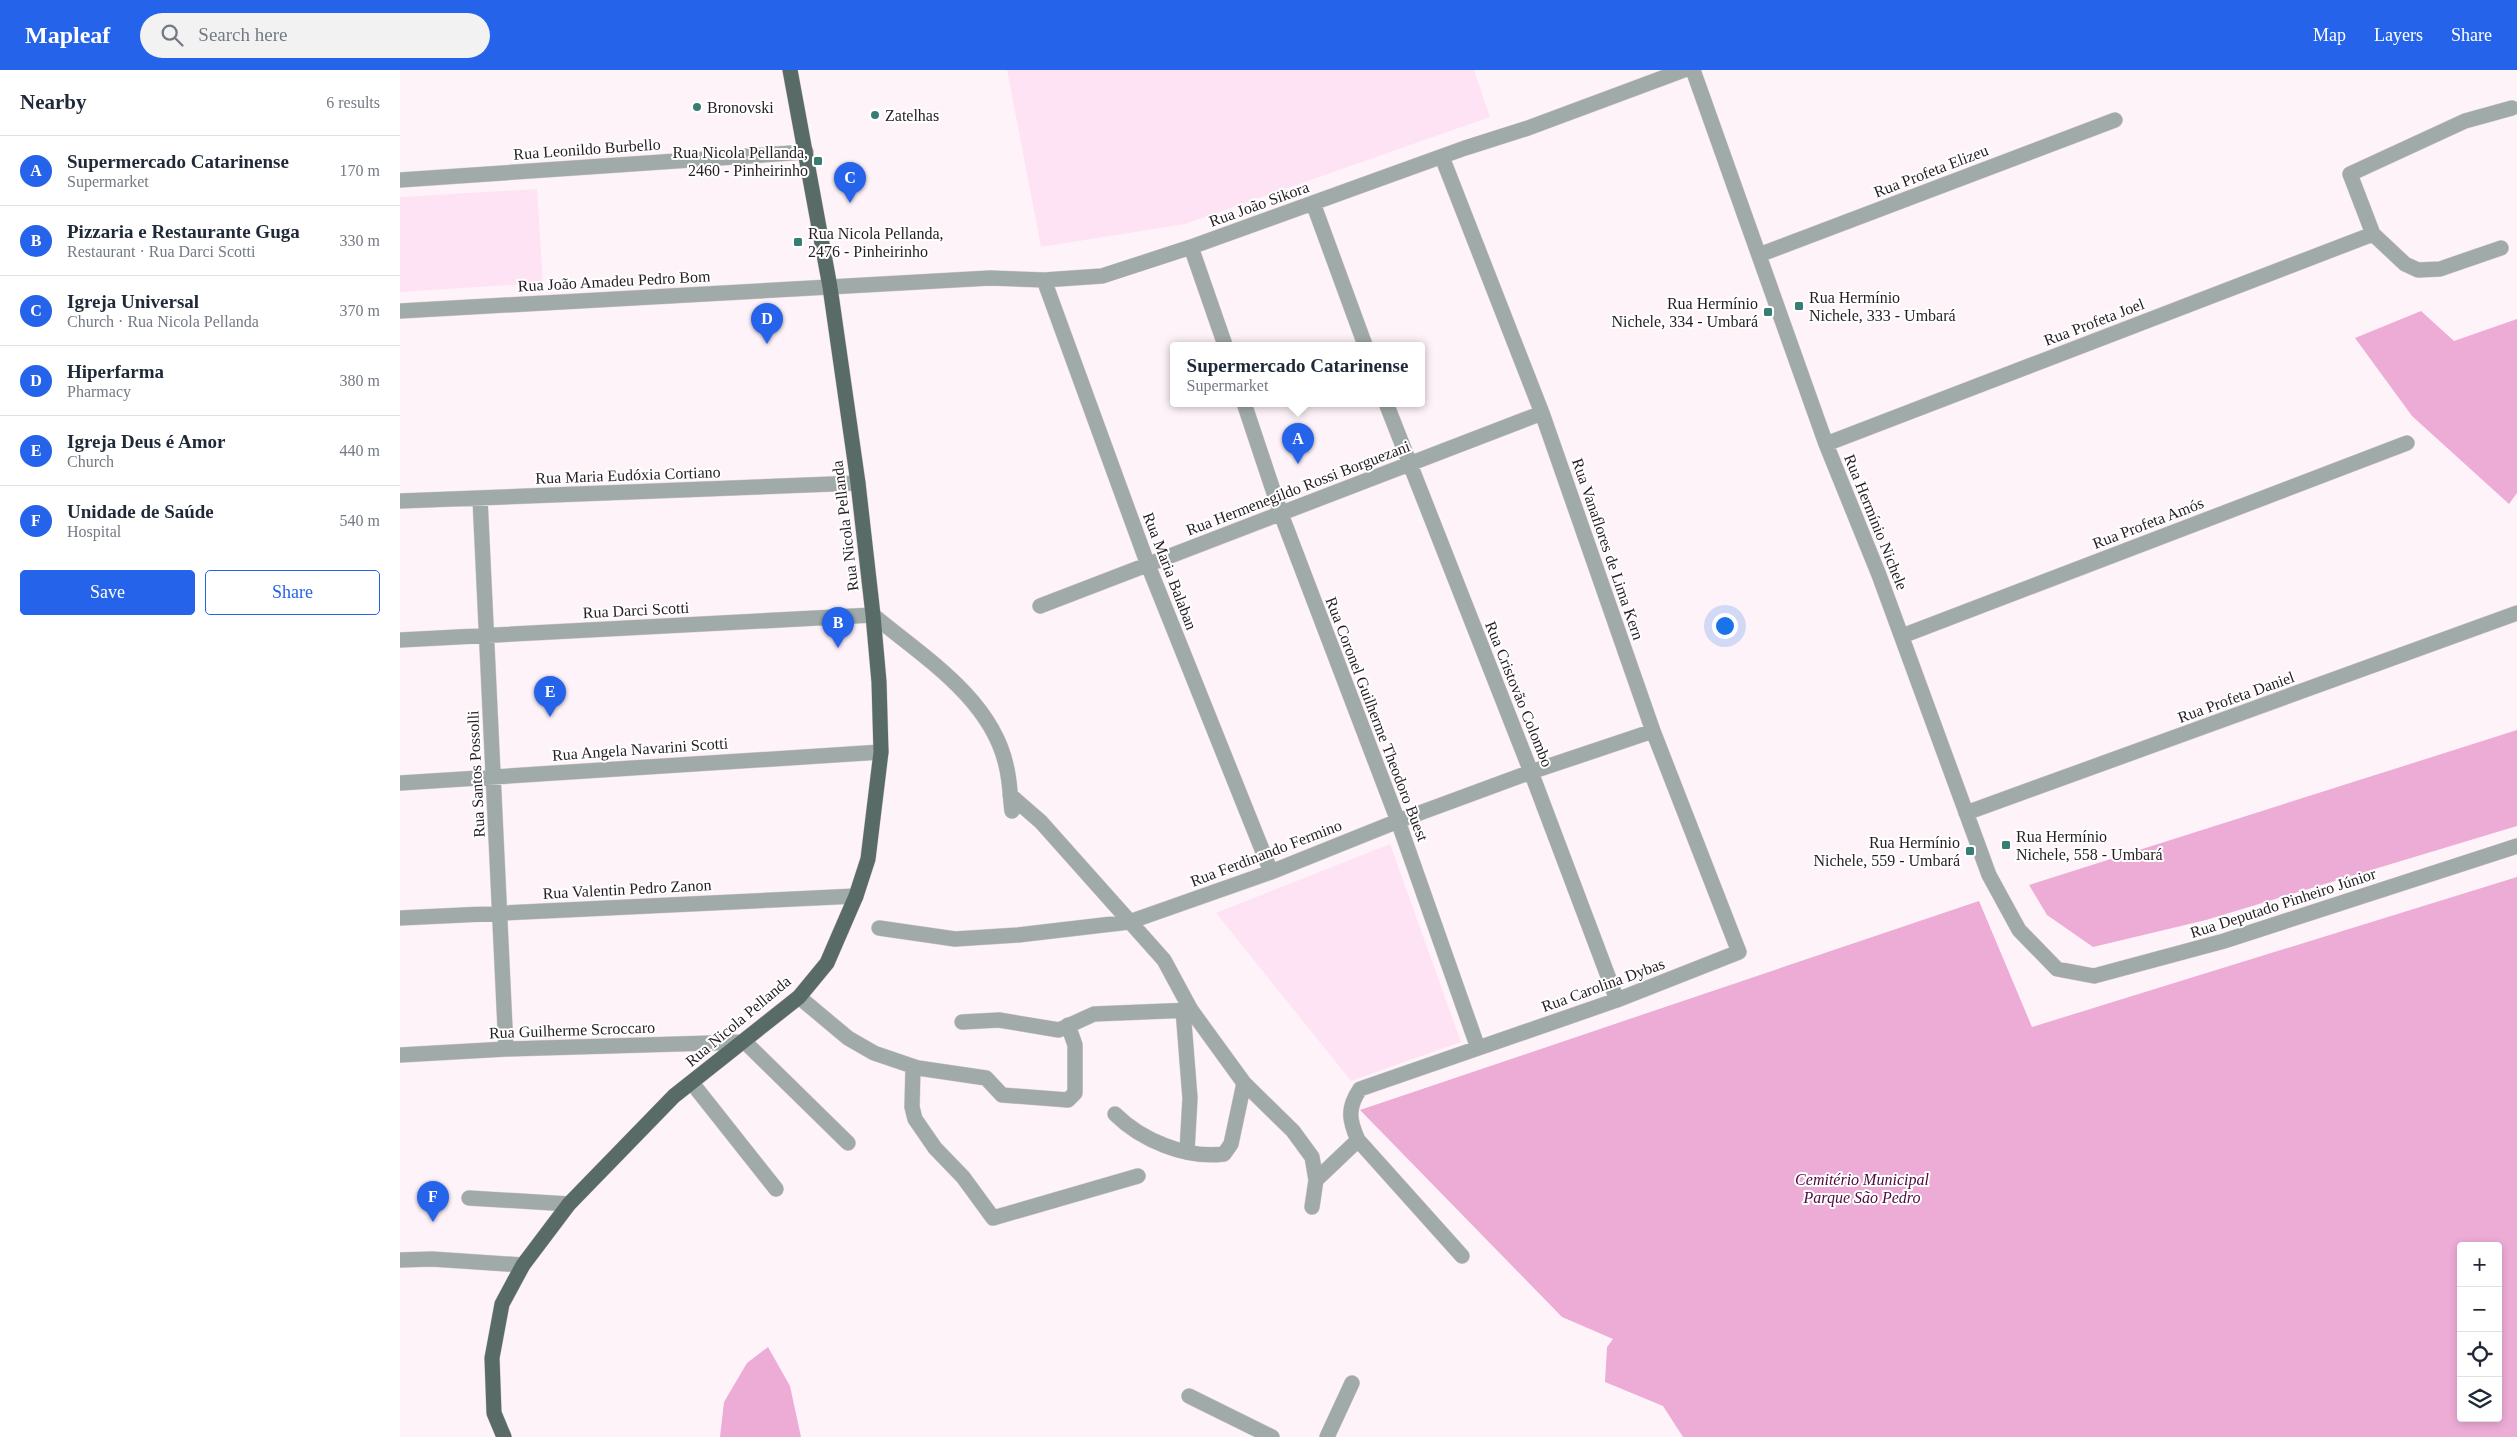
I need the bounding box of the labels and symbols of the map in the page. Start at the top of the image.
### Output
place label: Bronovski [707,99,774,116]
marker: Bronovski [691,101,703,113]
place label: Zatelhas [885,107,939,124]
marker: Zatelhas [869,109,881,121]
street label: Rua Leonildo Burbello [513,135,661,163]
street label: Rua Profeta Elizeu [1872,141,1990,201]
place label: Rua Nicola Pellanda, 2460 - Pinheirinho [672,144,808,179]
marker: Rua Nicola Pellanda, 2460 - Pinheirinho [812,155,824,167]
pin: C [834,162,866,203]
street label: Rua João Sikora [1207,178,1311,230]
place label: Rua Nicola Pellanda, 2476 - Pinheirinho [808,225,944,260]
marker: Rua Nicola Pellanda, 2476 - Pinheirinho [792,236,804,248]
street label: Rua João Amadeu Pedro Bom [517,267,711,295]
place label: Rua Hermínio Nichele, 333 - Umbará [1809,289,1956,324]
place label: Rua Hermínio Nichele, 334 - Umbará [1611,295,1758,330]
street label: Rua Profeta Joel [2042,295,2147,349]
marker: Rua Hermínio Nichele, 333 - Umbará [1793,300,1805,312]
pin: D [751,303,783,344]
marker: Rua Hermínio Nichele, 334 - Umbará [1762,306,1774,318]
pin: A [1282,423,1314,464]
street label: Rua Hermenegildo Rossi Borguezani [1184,437,1413,540]
street label: Rua Hermínio Nichele [1841,452,1911,592]
street label: Rua Vanaflores de Lima Kern [1569,456,1647,642]
street label: Rua Nicola Pellanda [829,460,861,592]
street label: Rua Maria Eudóxia Cortiano [535,463,721,487]
street label: Rua Profeta Amós [2090,494,2206,552]
street label: Rua Maria Balaban [1140,510,1200,632]
street label: Rua Coronel Guilherme Theodoro Buest [1322,595,1432,844]
street label: Rua Darci Scotti [582,599,690,621]
pin: B [822,607,854,648]
your location [1712,613,1738,639]
street label: Rua Cristovão Colombo [1482,619,1556,769]
street label: Rua Profeta Daniel [2175,668,2297,726]
pin: E [534,676,566,717]
street label: Rua Santos Possolli [464,710,488,838]
street label: Rua Angela Navarini Scotti [551,734,729,765]
street label: Rua Ferdinando Fermino [1188,816,1344,890]
place label: Rua Hermínio Nichele, 558 - Umbará [2016,828,2163,863]
place label: Rua Hermínio Nichele, 559 - Umbará [1813,834,1960,869]
marker: Rua Hermínio Nichele, 558 - Umbará [2000,839,2012,851]
marker: Rua Hermínio Nichele, 559 - Umbará [1964,845,1976,857]
street label: Rua Deputado Pinheiro Júnior [2188,865,2379,942]
street label: Rua Valentin Pedro Zanon [542,876,712,902]
street label: Rua Carolina Dybas [1539,955,1667,1016]
street label: Rua Nicola Pellanda [682,972,794,1070]
street label: Rua Guilherme Scroccaro [489,1019,655,1041]
park label: Cemitério Municipal Parque São Pedro [1795,1171,1929,1207]
pin: F [417,1181,449,1222]

